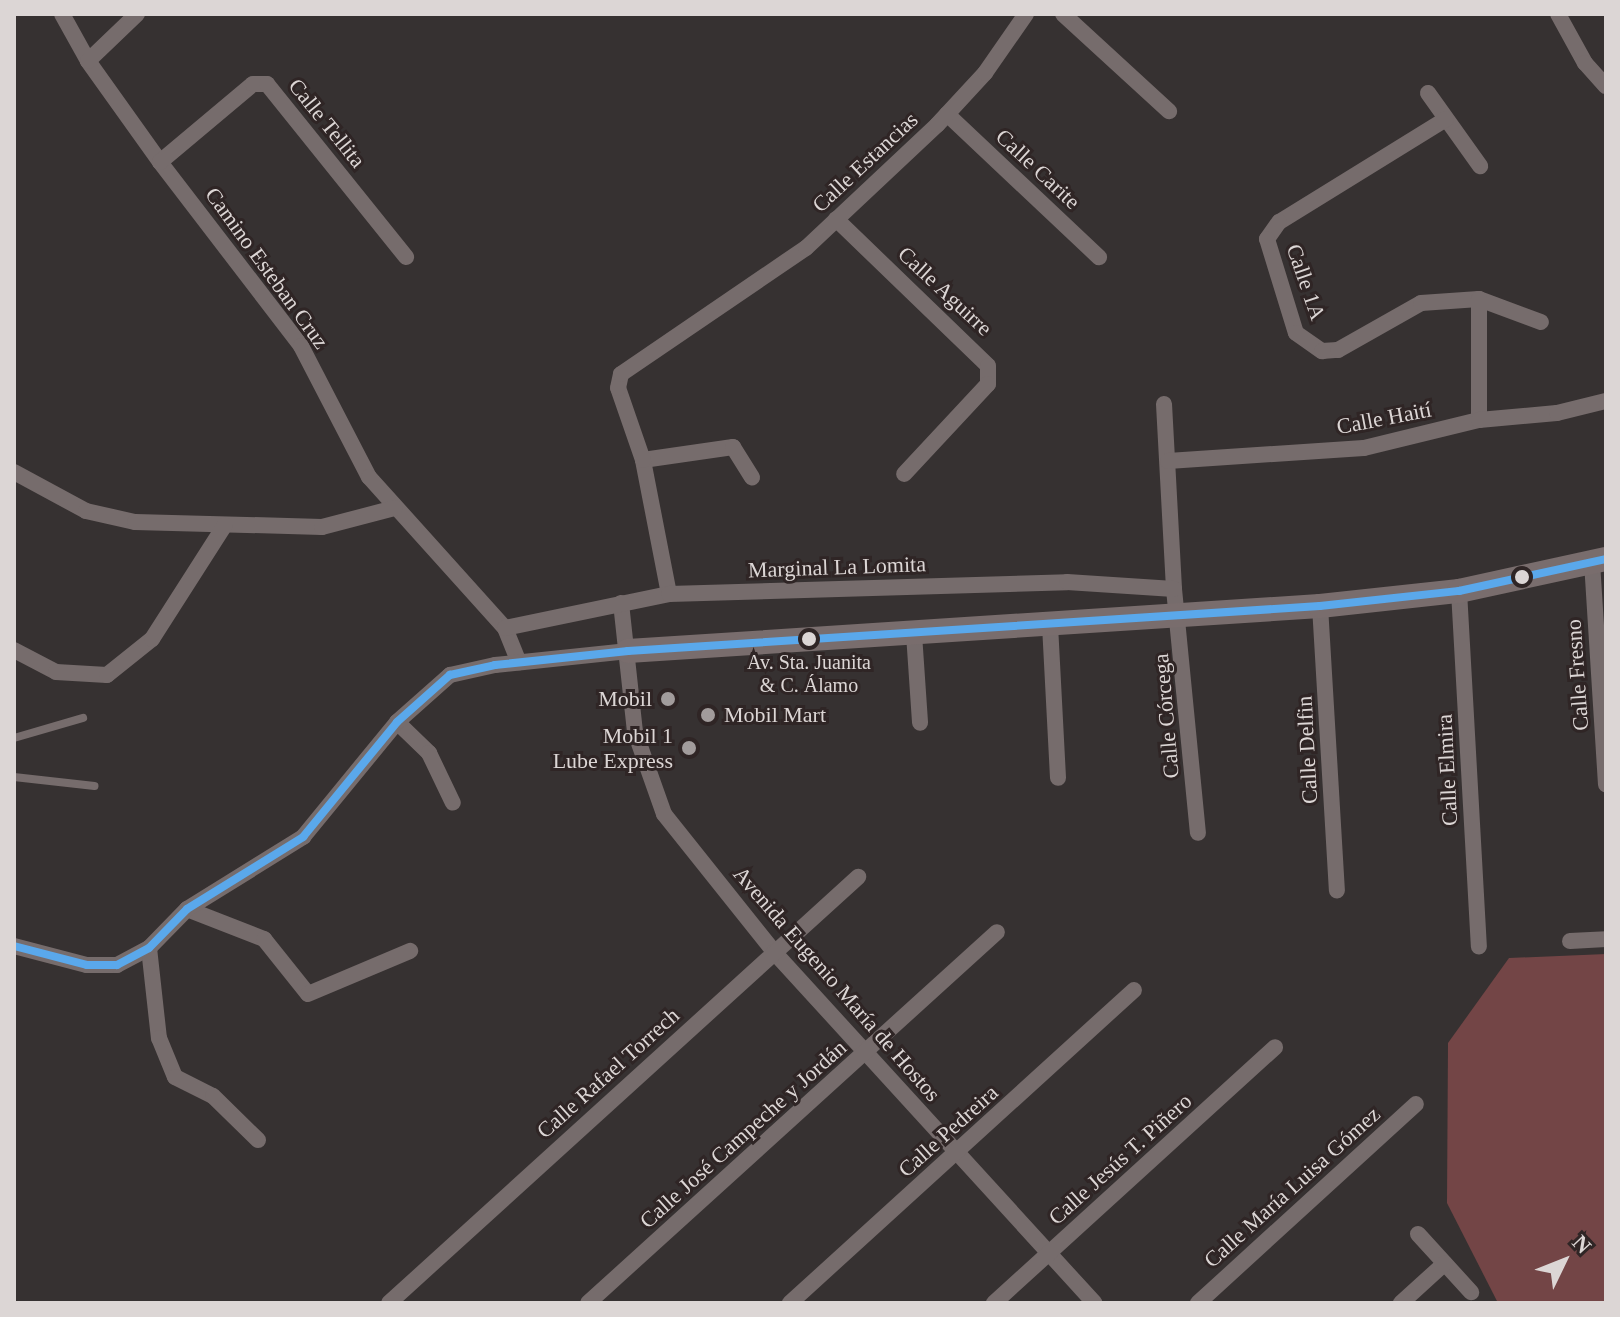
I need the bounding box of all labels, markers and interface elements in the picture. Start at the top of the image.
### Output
street label: Calle Tellita [283,73,371,173]
street label: Calle Estancias [807,106,923,218]
street label: Calle Carite [990,123,1086,215]
street label: Camino Esteban Cruz [200,182,334,354]
street label: Calle Aguirre [892,240,998,342]
street label: Calle 1A [1281,240,1331,324]
street label: Calle Haití [1334,396,1434,440]
street label: Marginal La Lomita [748,551,926,583]
unlabelled marker [1514,569,1530,585]
street label: Calle Fresno [1560,618,1594,732]
marker: Av. Sta. Juanita & C. Álamo [801,631,817,647]
place label: Av. Sta. Juanita & C. Álamo [747,650,871,697]
street label: Calle Córcega [1147,652,1185,780]
place label: Mobil [598,686,652,712]
marker: Mobil [659,690,677,708]
street label: Calle Delfin [1291,695,1323,805]
place label: Mobil Mart [724,702,826,728]
marker: Mobil Mart [699,706,717,724]
street label: Calle Elmira [1431,713,1463,827]
place label: Mobil 1 Lube Express [553,722,673,774]
marker: Mobil 1 Lube Express [680,739,698,757]
street label: Avenida Eugenio María de Hostos [728,861,946,1107]
street label: Calle Rafael Torrech [531,1002,685,1144]
street label: Calle José Campeche y Jordán [634,1034,852,1234]
street label: Calle Pedreira [893,1079,1003,1183]
street label: Calle Jesús T. Piñero [1043,1088,1197,1230]
street label: Calle María Luisa Gómez [1198,1101,1386,1273]
north arrow [1524,1221,1604,1301]
text: N [1567,1230,1596,1259]

